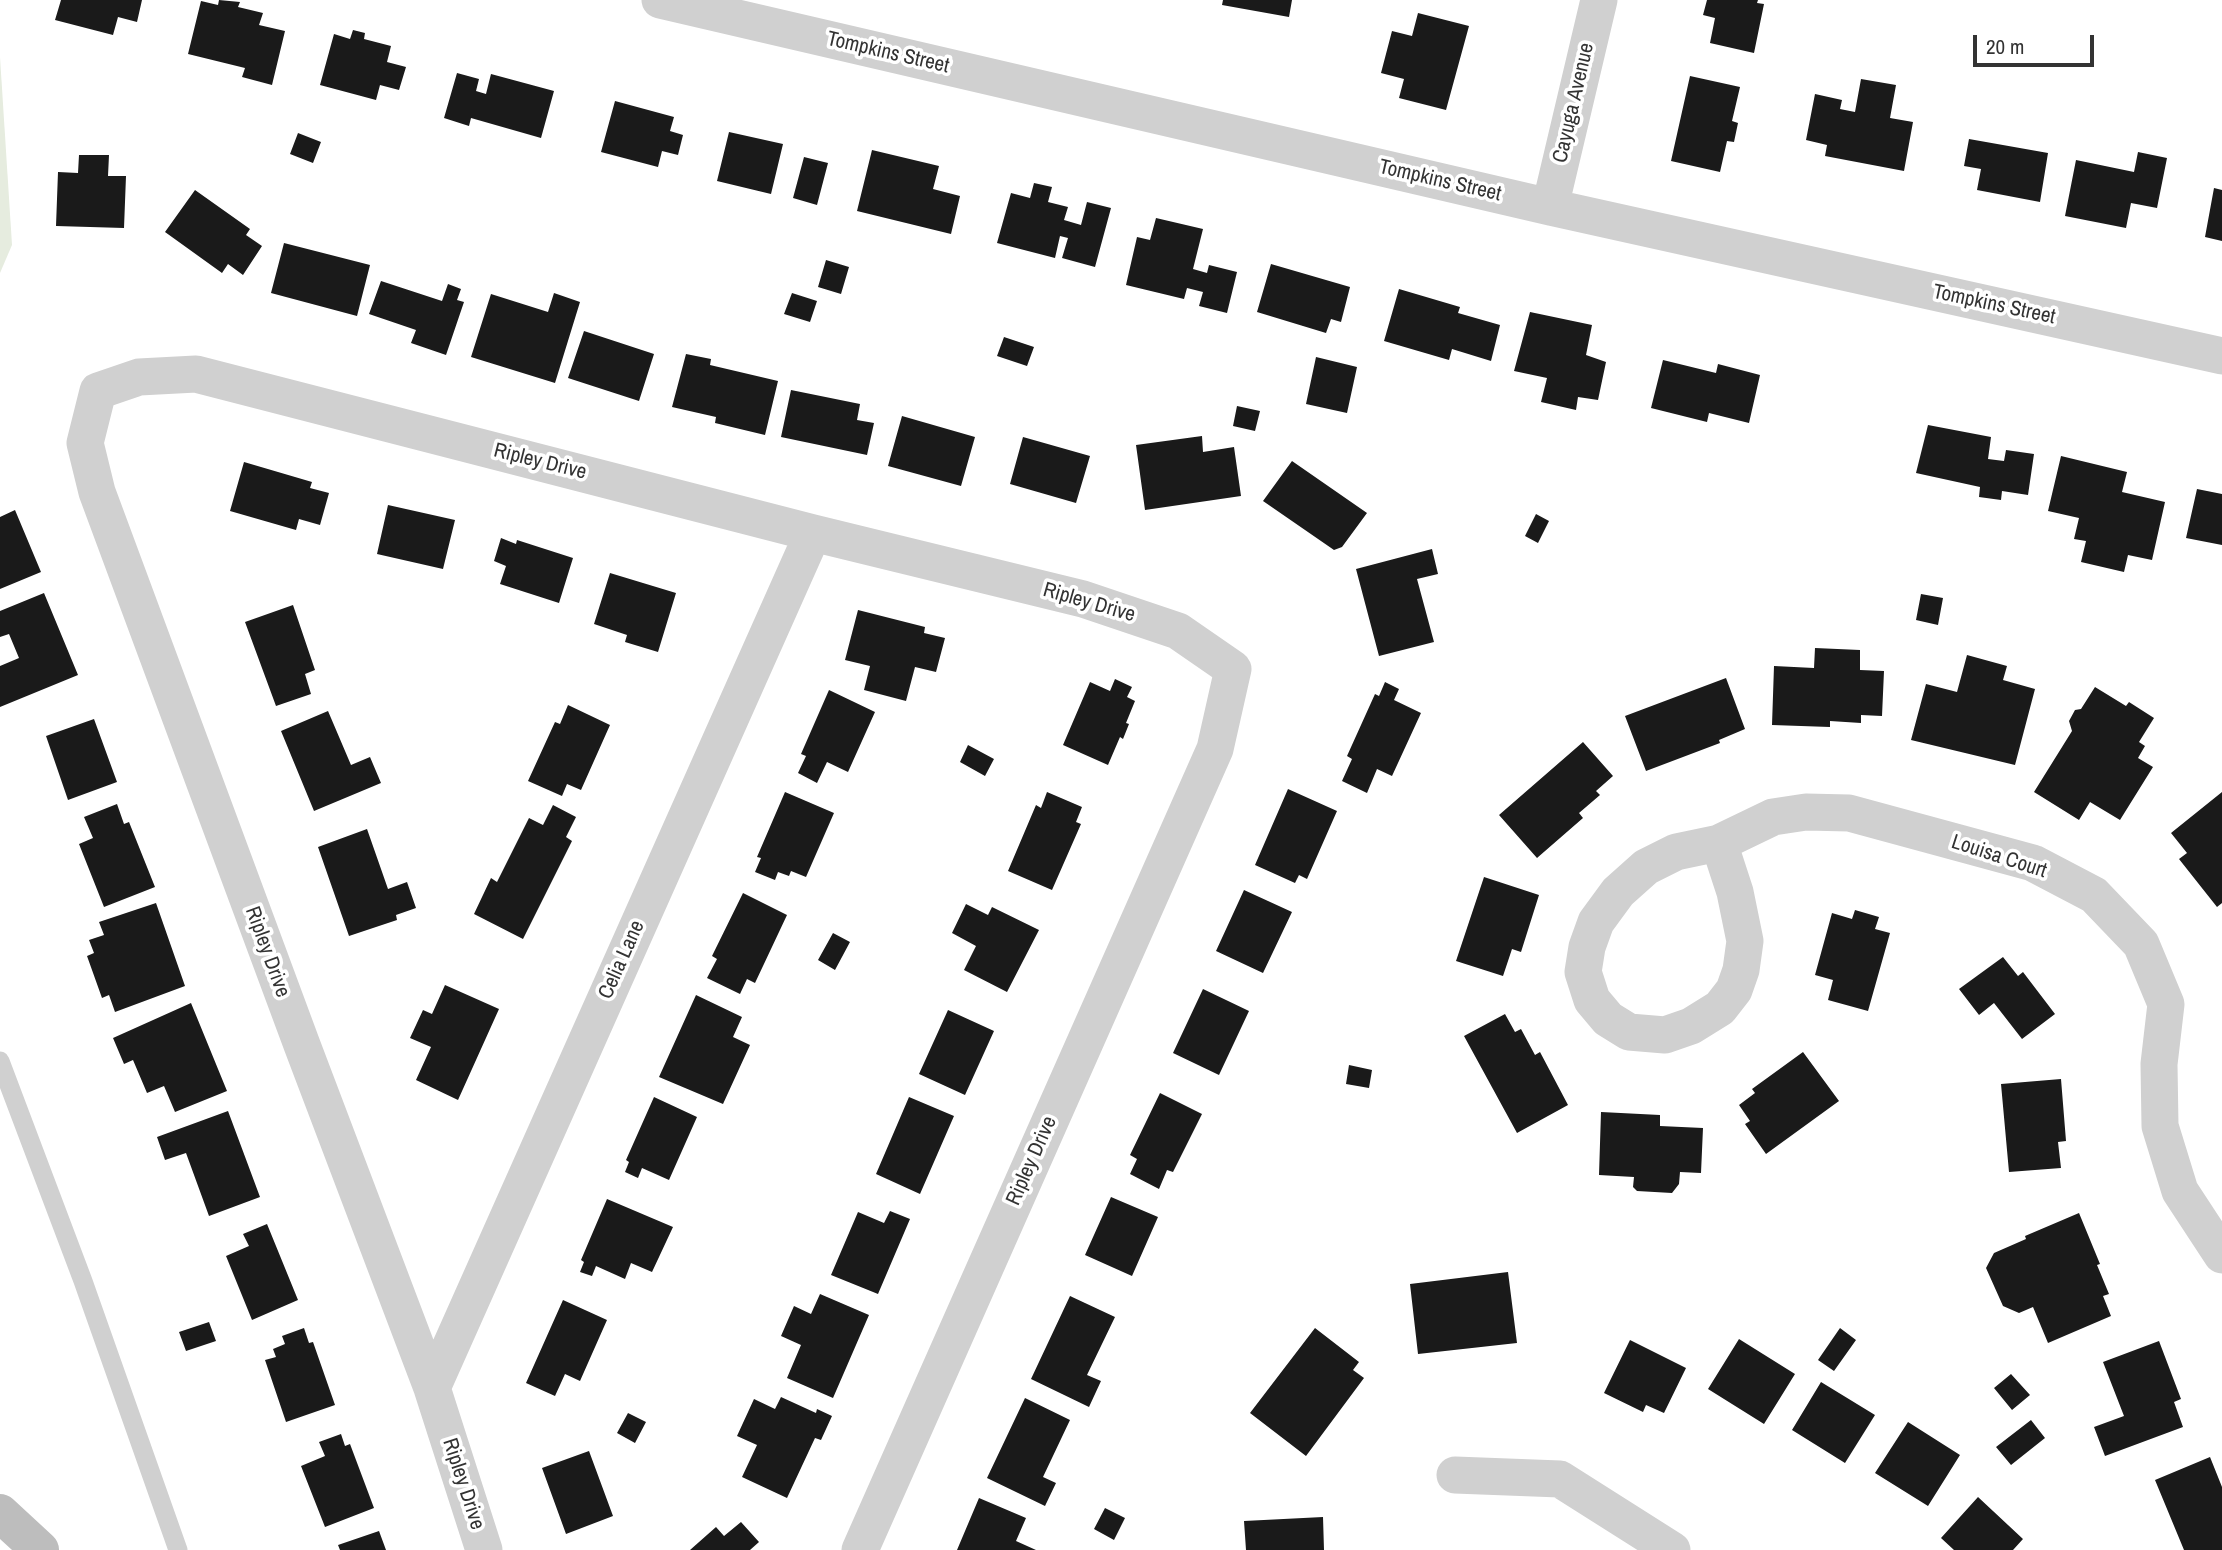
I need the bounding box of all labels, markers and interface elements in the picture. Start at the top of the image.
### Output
scale bar [1977,21,2098,65]
street label: Tompkins Street [825,27,951,79]
text: 20 m [1986,32,2024,61]
street label: Cayuga Avenue [1548,41,1600,165]
street label: Tompkins Street [1377,155,1503,207]
street label: Tompkins Street [1931,280,2057,330]
street label: Ripley Drive [491,438,589,486]
street label: Ripley Drive [1040,578,1138,628]
street label: Louisa Court [1948,830,2050,884]
street label: Ripley Drive [239,903,295,1001]
street label: Celia Lane [594,917,650,1003]
street label: Ripley Drive [1001,1113,1063,1209]
street label: Ripley Drive [436,1435,490,1533]

